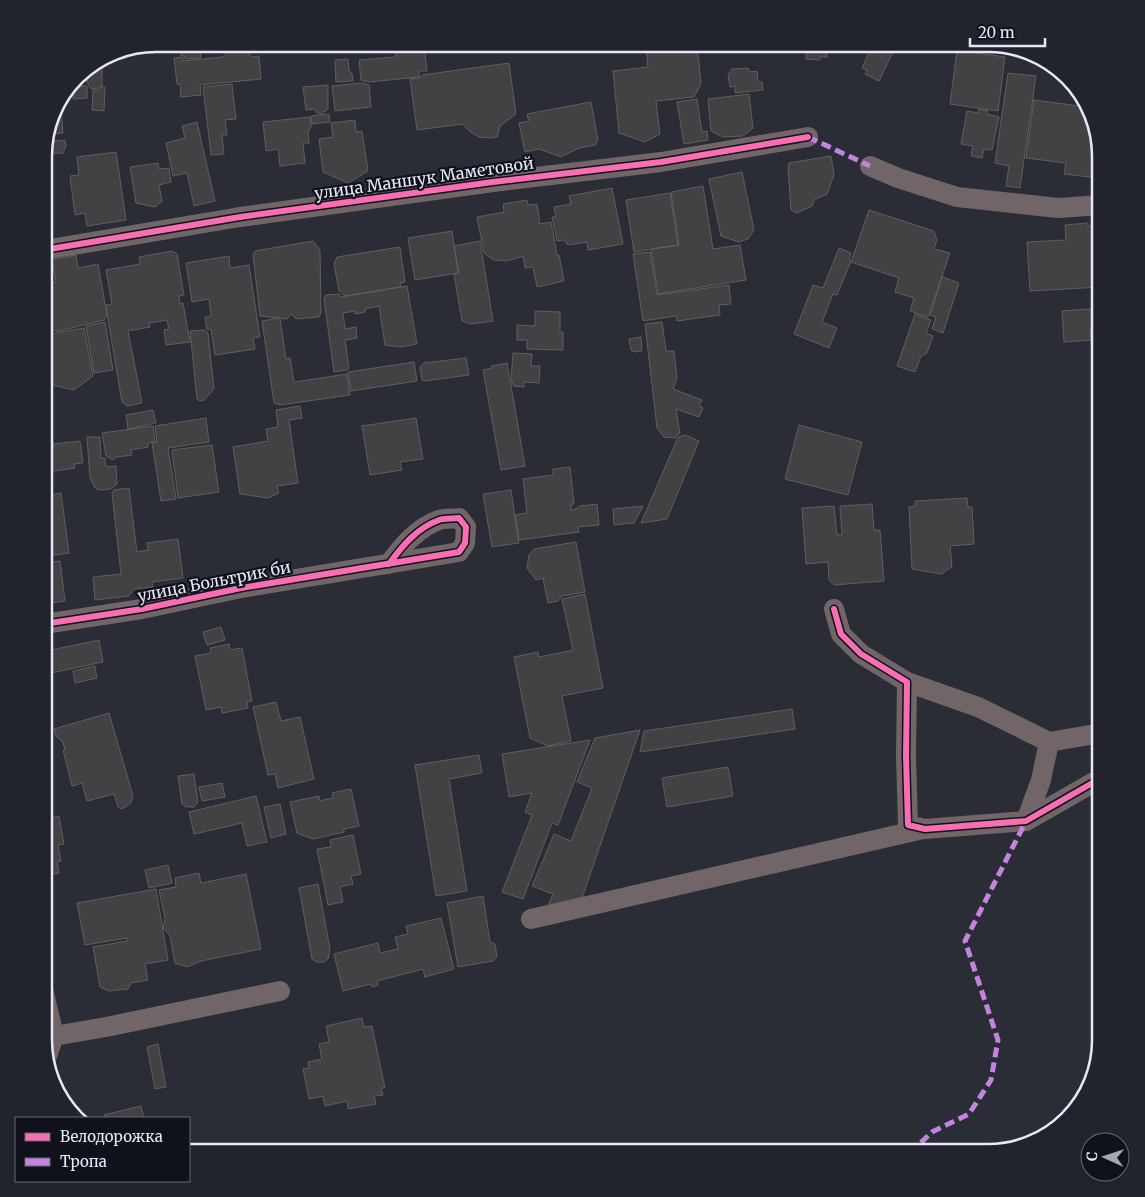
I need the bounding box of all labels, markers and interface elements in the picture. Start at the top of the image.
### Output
scale bar [970,15,1045,47]
text: 20 m [978,23,1015,42]
street label: улица Маншук Маметовой [313,153,535,203]
street label: улица Больтрик би [136,556,292,606]
legend [15,1117,190,1182]
text: Велодорожка [60,1127,163,1146]
north arrow [1080,1132,1130,1182]
text: С [1083,1151,1101,1161]
text: Тропа [60,1152,107,1171]

